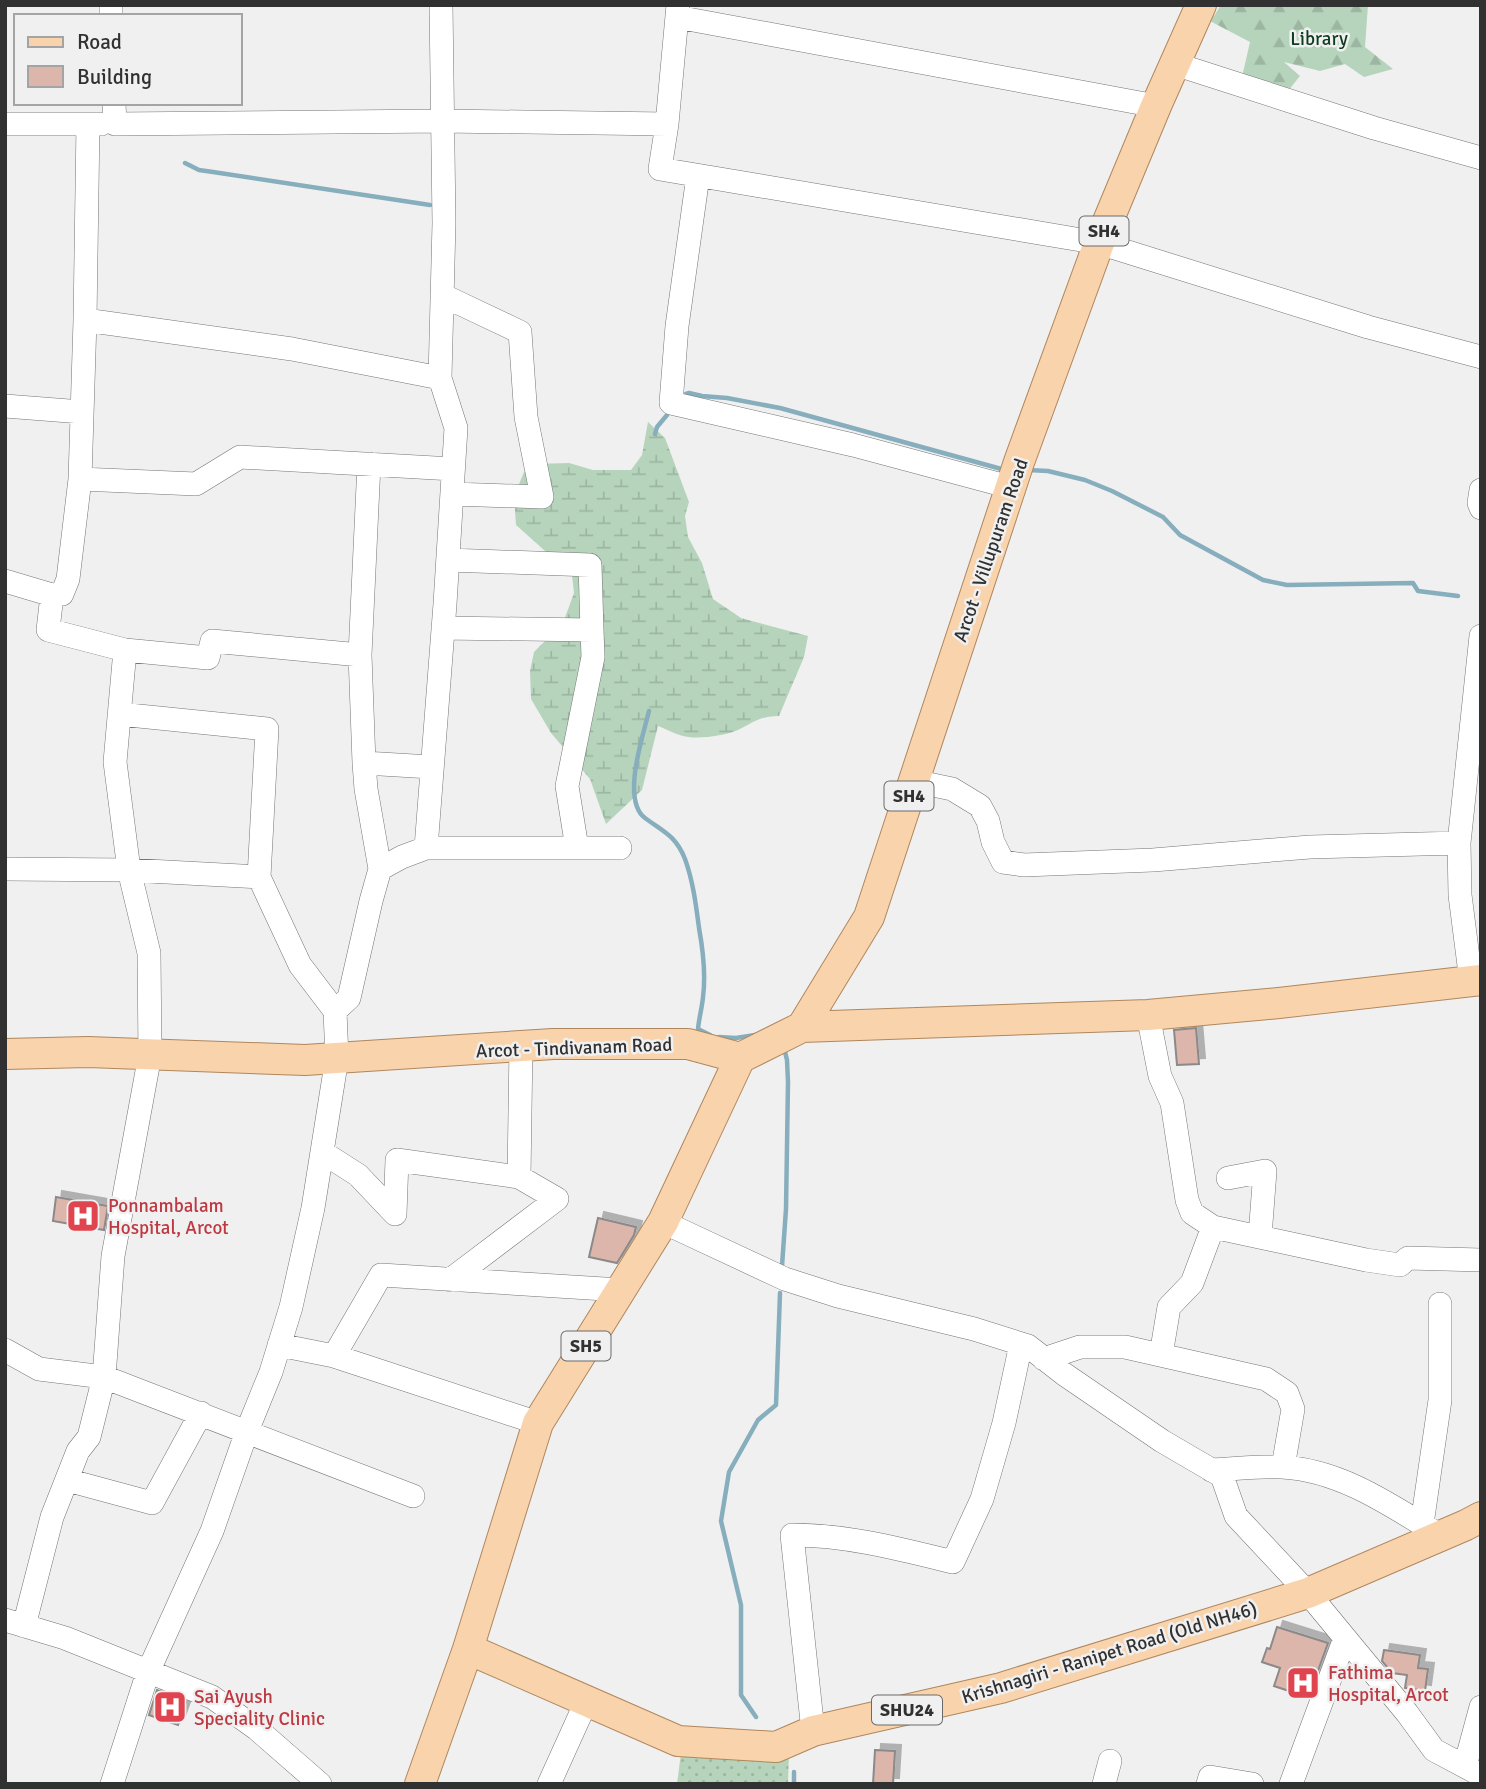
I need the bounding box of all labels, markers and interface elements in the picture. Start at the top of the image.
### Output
legend [14,14,242,105]
park label: Library [1290,27,1348,51]
text: Road [77,29,122,55]
text: Building [77,64,152,90]
road number: SH4 [1080,216,1128,246]
street label: Arcot - Villupuram Road [948,455,1034,645]
road number: SH4 [884,782,934,810]
street label: Arcot - Tindivanam Road [475,1033,673,1063]
place label: Ponnambalam Hospital, Arcot [108,1194,229,1240]
hospital icon: Ponnambalam Hospital, Arcot [64,1197,102,1235]
road number: SH5 [562,1331,610,1360]
street label: Krishnagiri - Ranipet Road (Old NH46) [959,1596,1260,1709]
place label: Fathima Hospital, Arcot [1328,1661,1449,1707]
hospital icon: Fathima Hospital, Arcot [1284,1664,1322,1702]
place label: Sai Ayush Speciality Clinic [194,1685,325,1731]
hospital icon: Sai Ayush Speciality Clinic [151,1688,189,1726]
road number: SHU24 [872,1695,942,1724]

